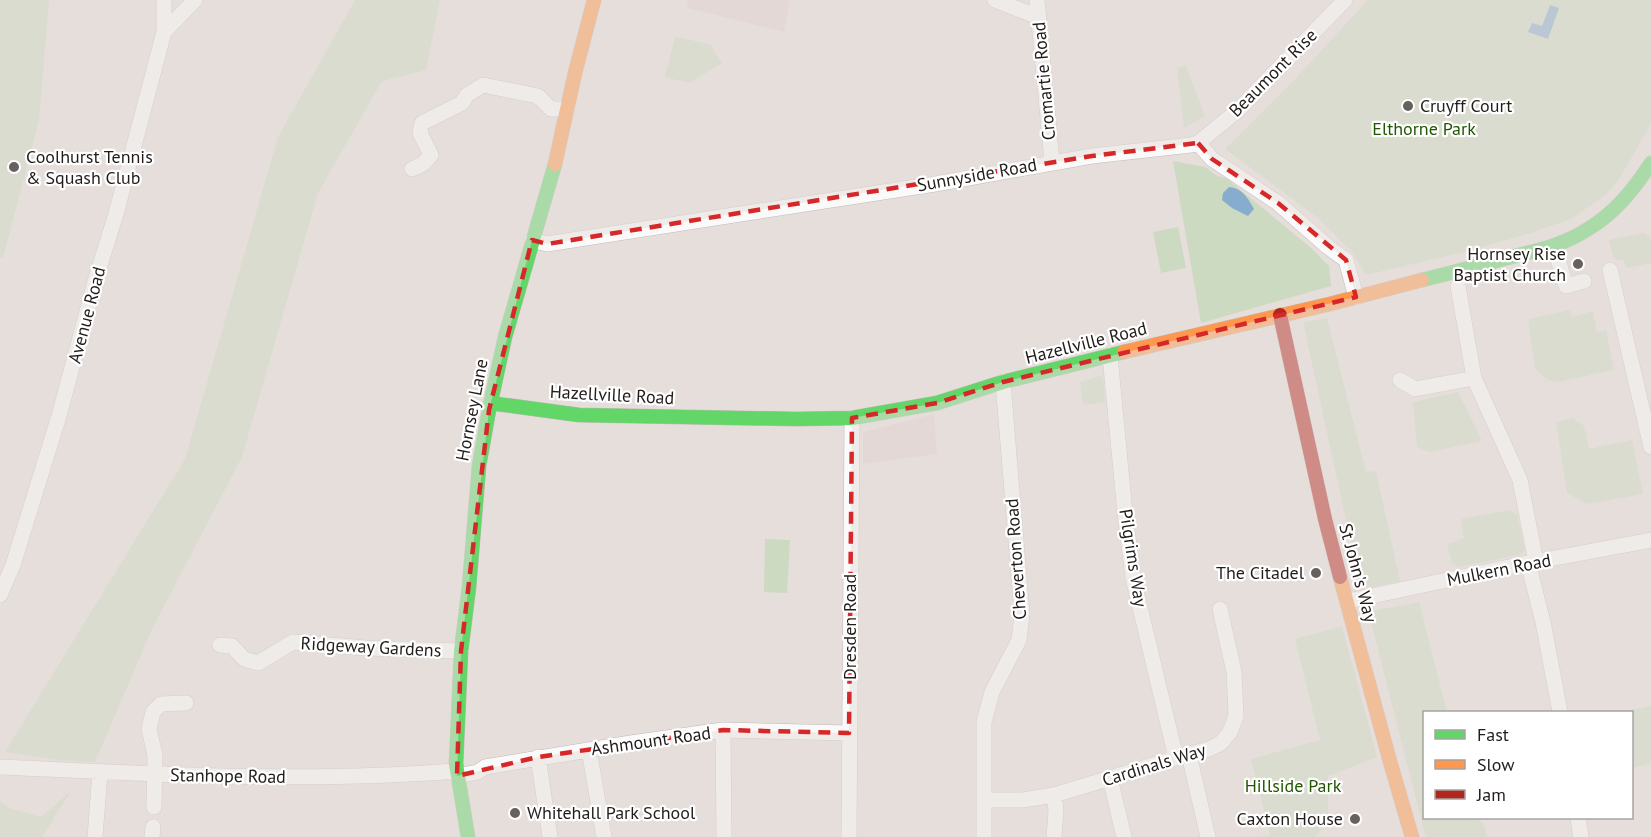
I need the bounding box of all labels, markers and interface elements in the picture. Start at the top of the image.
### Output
street label: Cromartie Road [1027,21,1060,141]
street label: Beaumont Rise [1224,24,1322,122]
place label: Cruyff Court [1420,94,1512,117]
marker: Cruyff Court [1401,99,1415,113]
park label: Elthorne Park [1372,117,1476,140]
place label: Coolhurst Tennis & Squash Club [26,145,153,189]
street label: Sunnyside Road [915,153,1039,196]
marker: Coolhurst Tennis & Squash Club [7,160,21,174]
place label: Hornsey Rise Baptist Church [1454,242,1566,286]
marker: Hornsey Rise Baptist Church [1571,257,1585,271]
street label: Avenue Road [63,264,110,366]
street label: Hazellville Road [1023,316,1149,369]
street label: Hornsey Lane [450,357,493,463]
street label: Hazellville Road [549,380,675,409]
street label: Cheverton Road [1000,498,1031,620]
street label: Pilgrims Way [1114,507,1153,609]
street label: St John's Way [1334,521,1383,625]
street label: Mulkern Road [1445,548,1553,591]
place label: The Citadel [1216,561,1305,584]
marker: The Citadel [1309,566,1323,580]
street label: Dresden Road [838,574,861,680]
street label: Ridgeway Gardens [300,631,442,662]
legend [1423,711,1633,819]
street label: Ashmount Road [590,721,712,760]
text: Fast [1477,723,1509,746]
street label: Cardinals Way [1099,738,1209,791]
text: Slow [1477,753,1515,776]
street label: Stanhope Road [170,763,286,788]
park label: Hillside Park [1245,774,1342,797]
text: Jam [1476,783,1506,806]
place label: Whitehall Park School [527,801,696,824]
marker: Whitehall Park School [508,806,522,820]
place label: Caxton House [1236,807,1343,830]
marker: Caxton House [1348,812,1362,826]

